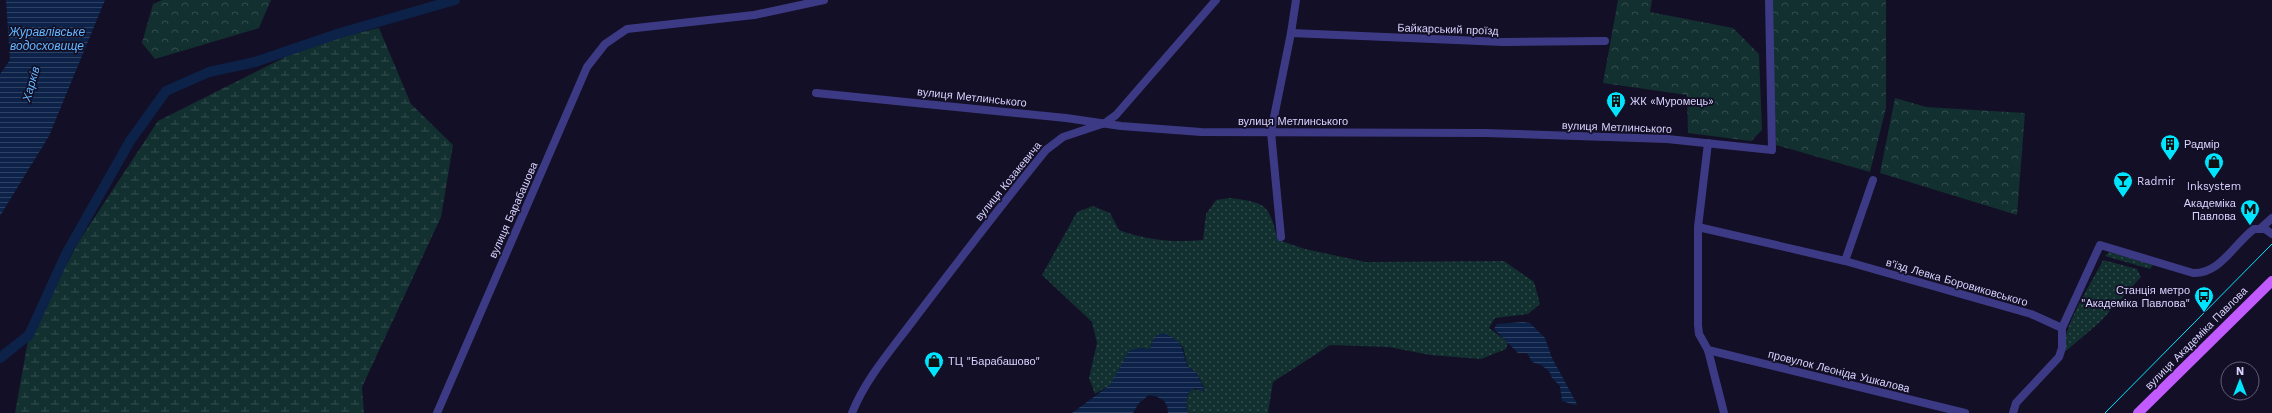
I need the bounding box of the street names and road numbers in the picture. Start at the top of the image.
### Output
street label: Байкарський проїзд [1397,21,1499,38]
street label: вулиця Метлинського [917,85,1027,110]
street label: вулиця Метлинського [1238,115,1348,128]
street label: вулиця Метлинського [1562,119,1672,136]
street label: вулиця Козакевича [973,139,1045,223]
street label: вулиця Барабашова [486,159,541,260]
street label: в'їзд Левка Боровиковського [1884,256,2029,309]
street label: вулиця Академіка Павлова [2142,284,2251,392]
street label: провулок Леоніда Ушкалова [1767,348,1912,396]

